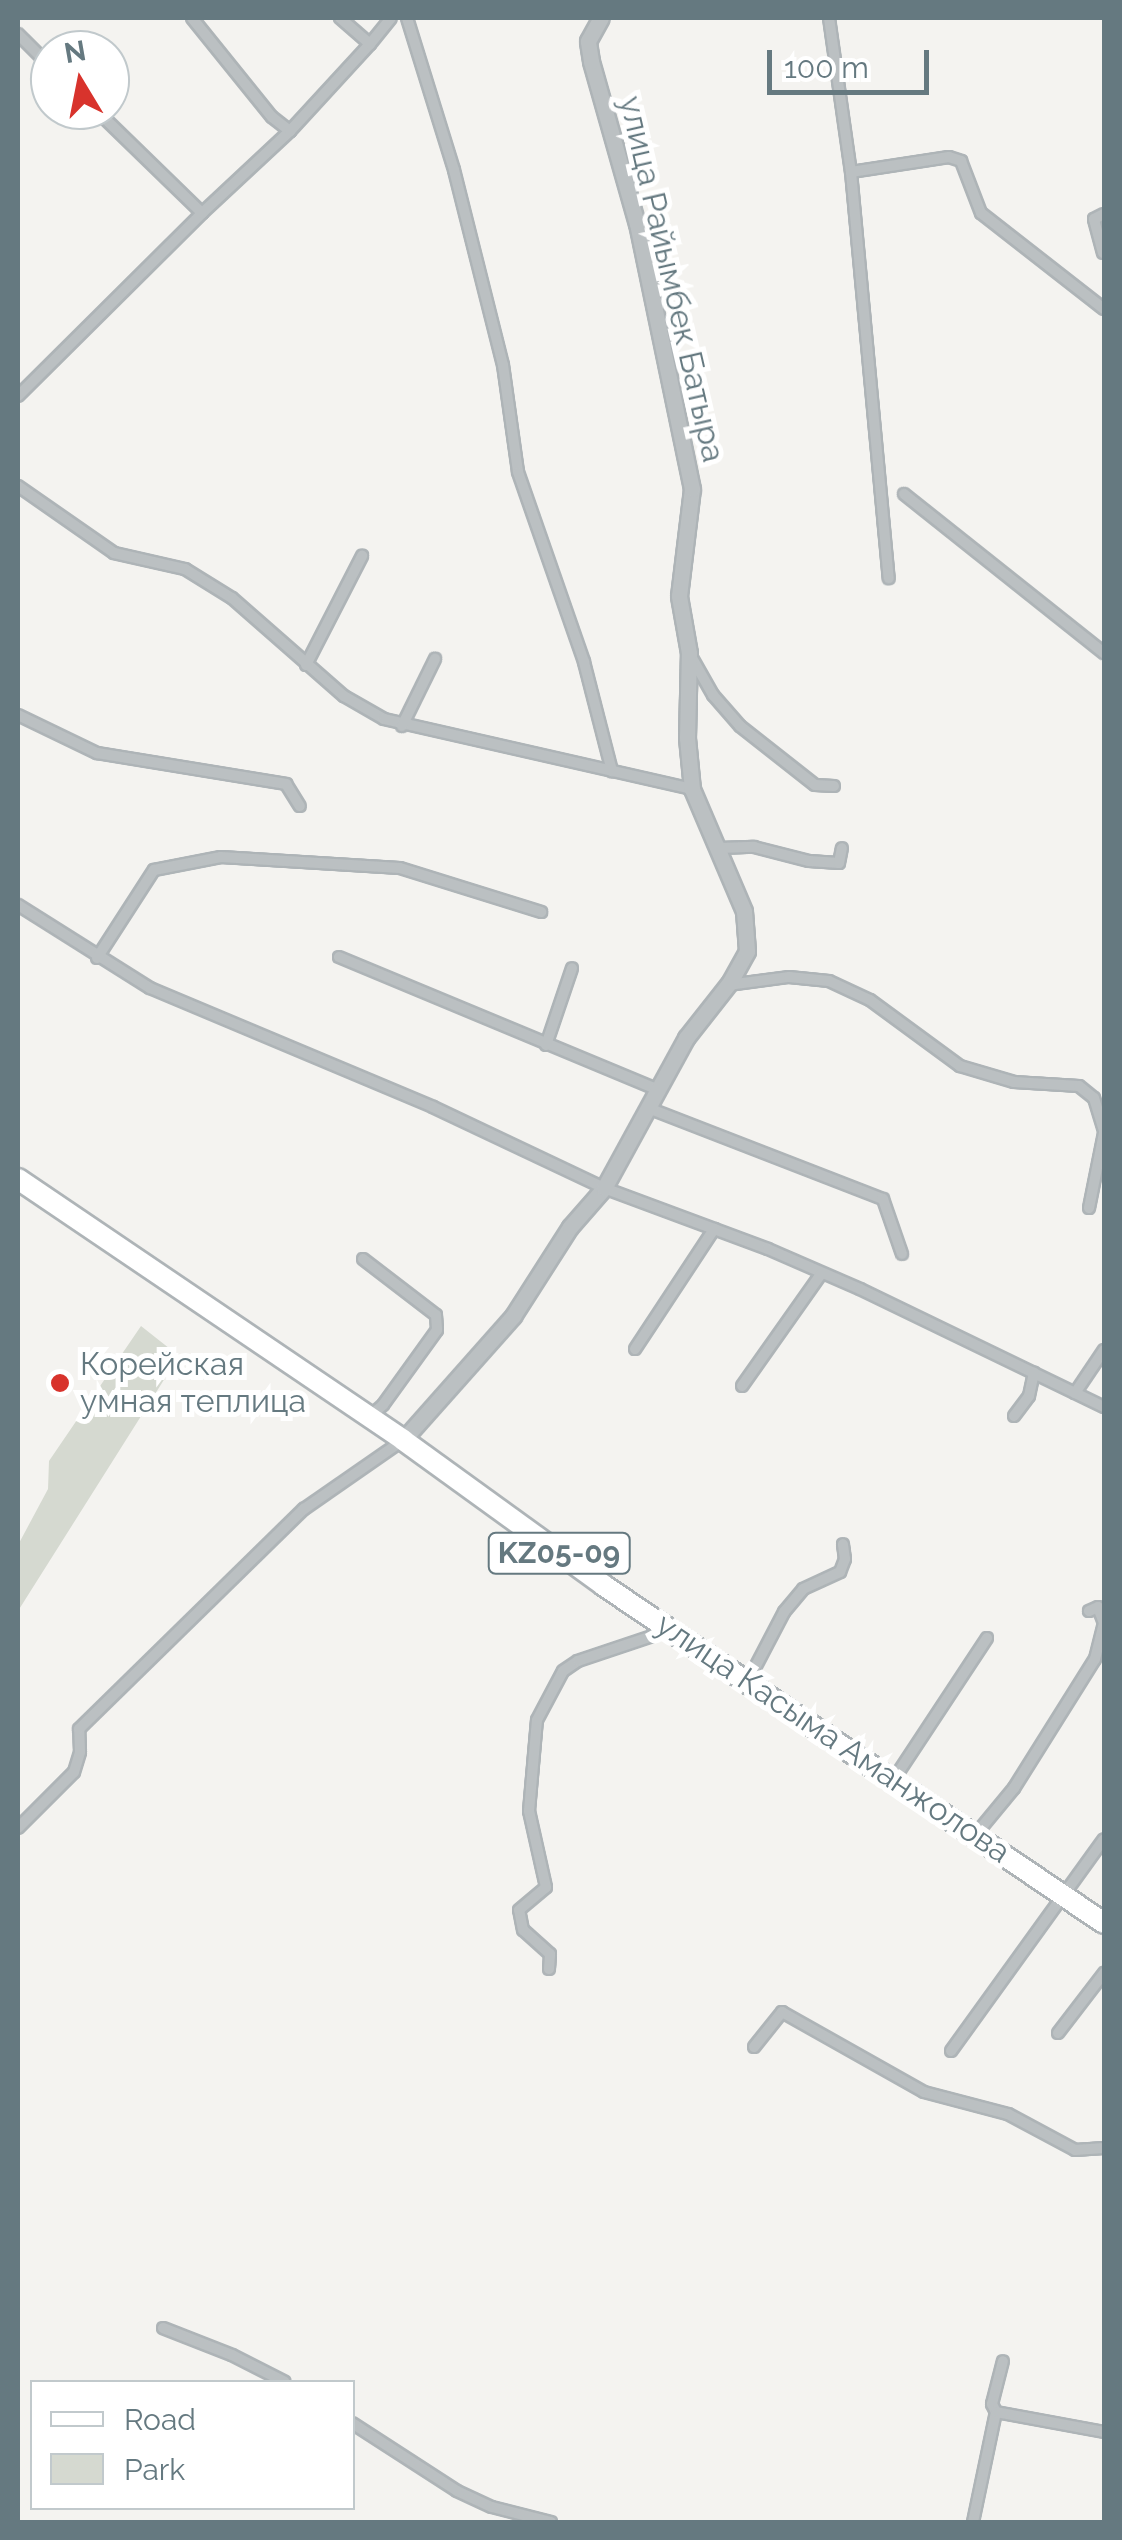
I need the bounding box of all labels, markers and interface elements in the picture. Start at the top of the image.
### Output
north arrow [30,30,130,130]
scale bar [772,30,934,92]
text: N [62,34,88,70]
text: 100 m [784,50,869,85]
street label: улица Райымбек Батыра [611,92,733,466]
place label: Корейская умная теплица [80,1346,306,1421]
marker: Корейская умная теплица [49,1372,71,1394]
road number: KZ05-09 [486,1528,632,1578]
street label: улица Касыма Аманжолова [648,1605,1018,1871]
legend [30,2380,355,2510]
text: Road [124,2402,196,2437]
text: Park [124,2452,185,2487]

